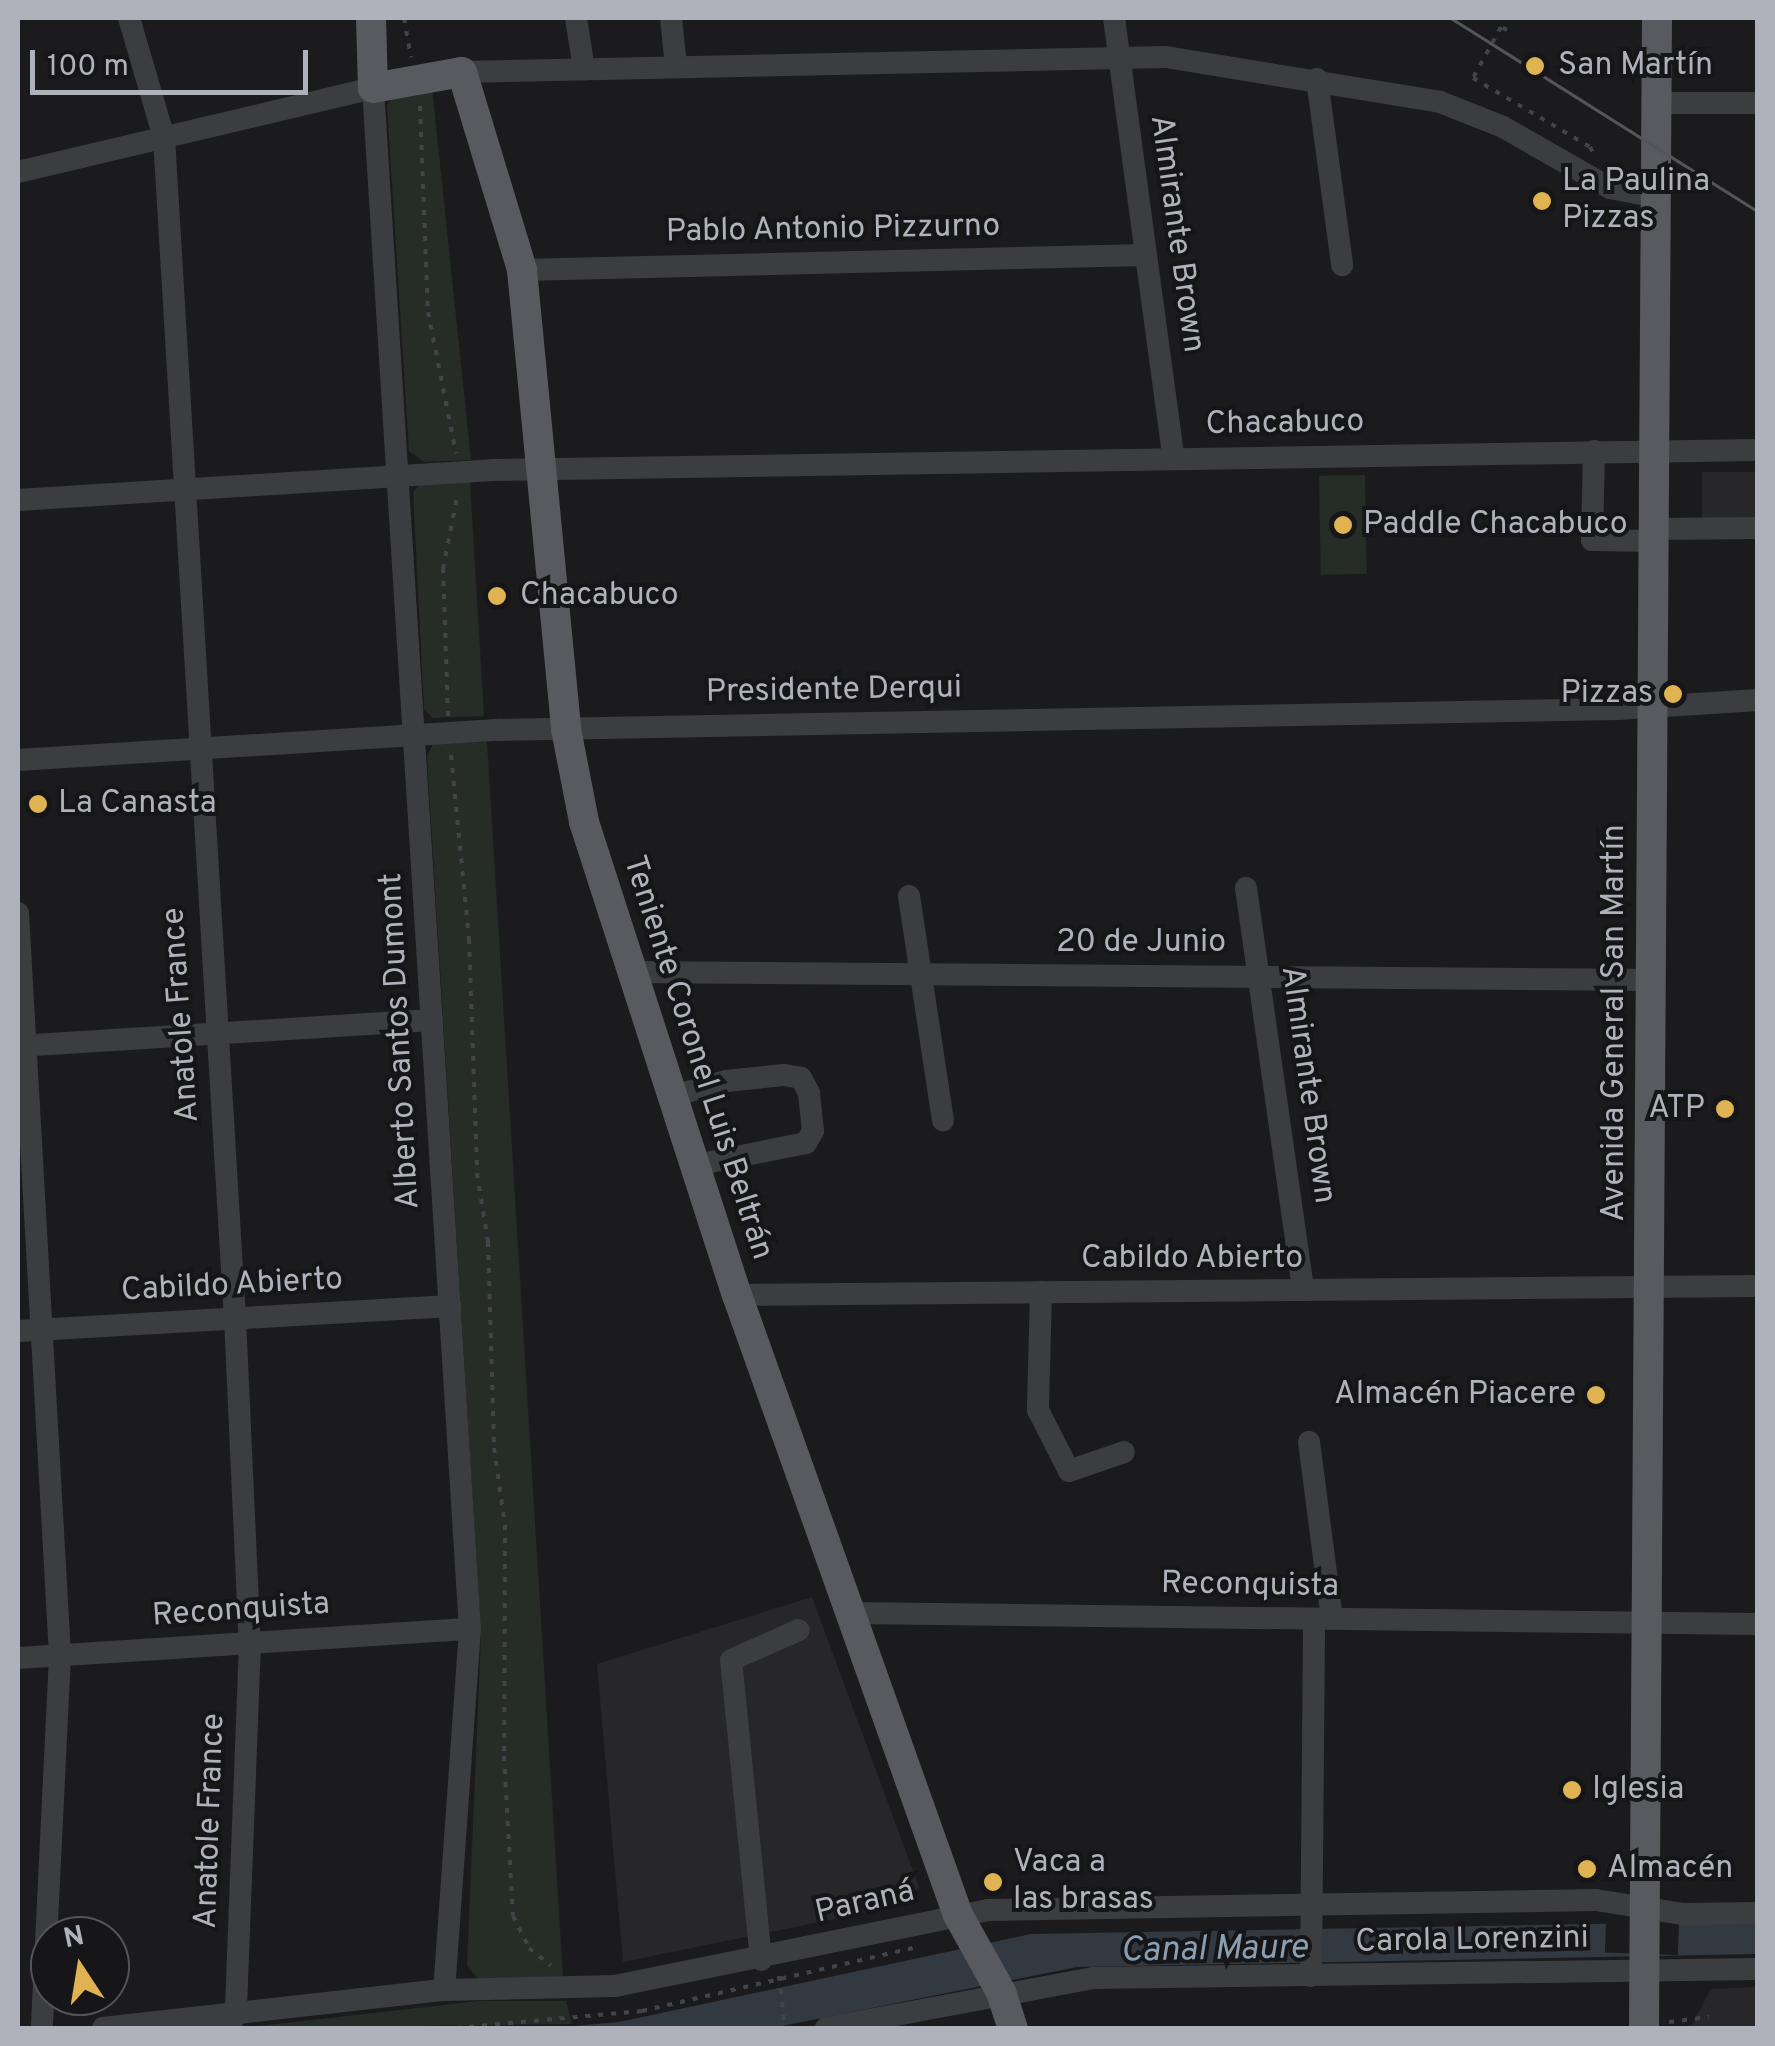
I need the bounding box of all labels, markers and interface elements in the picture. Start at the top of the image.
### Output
scale bar [35,30,312,92]
place label: San Martín [1558,47,1713,85]
text: 100 m [47,49,129,86]
marker: San Martín [1522,53,1548,79]
street label: Almirante Brown [1140,113,1212,355]
place label: La Paulina Pizzas [1562,164,1710,239]
marker: La Paulina Pizzas [1531,190,1553,212]
street label: Pablo Antonio Pizzurno [665,208,1001,252]
street label: Chacabuco [1205,403,1365,445]
place label: Paddle Chacabuco [1363,506,1628,544]
marker: Paddle Chacabuco [1332,514,1354,536]
place label: Chacabuco [520,577,679,615]
marker: Chacabuco [484,583,510,609]
street label: Presidente Derqui [706,670,962,712]
place label: Pizzas [1561,675,1653,713]
marker: Pizzas [1662,683,1684,705]
place label: La Canasta [58,785,216,823]
marker: La Canasta [27,793,49,815]
street label: Avenida General San Martín [1596,824,1634,1222]
street label: Teniente Coronel Luis Beltrán [614,851,780,1265]
street label: Alberto Santos Dumont [373,872,429,1210]
street label: Anatole France [155,906,209,1124]
street label: 20 de Junio [1056,924,1226,962]
street label: Almirante Brown [1271,964,1343,1206]
place label: ATP [1648,1090,1705,1128]
marker: ATP [1714,1098,1736,1120]
street label: Cabildo Abierto [1080,1240,1304,1278]
street label: Cabildo Abierto [119,1261,345,1311]
place label: Almacén Piacere [1334,1376,1576,1414]
marker: Almacén Piacere [1585,1384,1607,1406]
street label: Reconquista [1161,1565,1339,1607]
street label: Reconquista [151,1586,331,1636]
street label: Anatole France [188,1713,234,1929]
place label: Iglesia [1592,1771,1684,1809]
marker: Iglesia [1561,1779,1583,1801]
place label: Vaca a las brasas [1013,1845,1154,1920]
place label: Almacén [1607,1850,1733,1888]
marker: Almacén [1576,1858,1598,1880]
marker: Vaca a las brasas [982,1871,1004,1893]
street label: Paraná [812,1873,918,1933]
north arrow [30,1916,130,2016]
text: N [61,1919,88,1958]
street label: Carola Lorenzini [1355,1920,1589,1962]
water label: Canal Maure [1120,1927,1308,1973]

